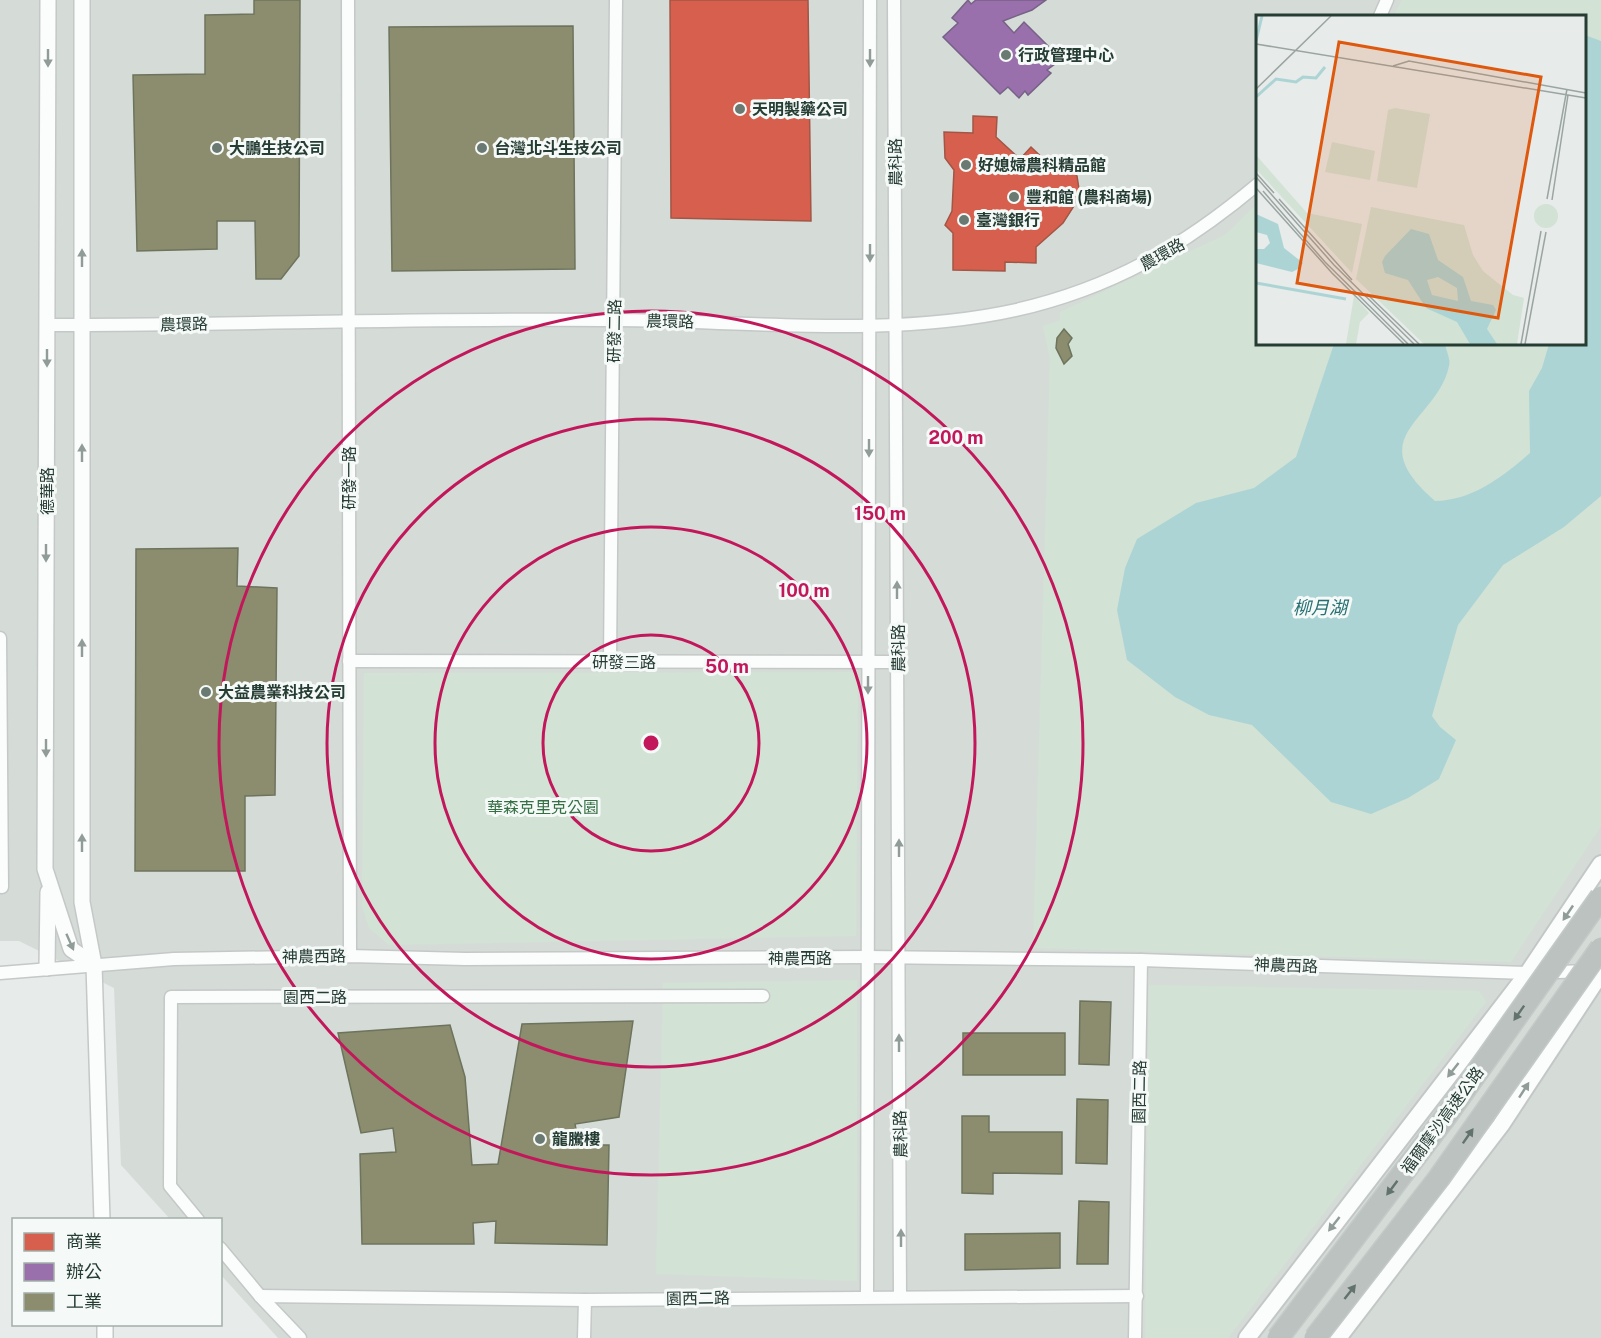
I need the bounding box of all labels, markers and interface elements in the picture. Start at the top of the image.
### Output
inset map [1256,15,1586,345]
place label: 行政管理中心 [1018,46,1114,65]
marker: 行政管理中心 [999,48,1013,62]
one-way arrow [43,49,53,68]
one-way arrow [865,49,875,68]
place label: 天明製藥公司 [752,100,848,119]
marker: 天明製藥公司 [733,102,747,116]
street label: 農科路 [886,138,905,186]
place label: 大鵬生技公司 [229,139,325,158]
place label: 台灣北斗生技公司 [494,139,622,158]
marker: 大鵬生技公司 [210,141,224,155]
marker: 台灣北斗生技公司 [475,141,489,155]
place label: 好媳婦農科精品館 [978,156,1106,175]
marker: 好媳婦農科精品館 [959,158,973,172]
place label: 豐和館 (農科商場) [1026,188,1152,207]
marker: 豐和館 (農科商場) [1007,190,1021,204]
place label: 臺灣銀行 [976,211,1040,230]
marker: 臺灣銀行 [957,213,971,227]
street label: 農環路 [1137,234,1188,274]
one-way arrow [865,244,875,263]
one-way arrow [77,249,87,268]
street label: 研發二路 [604,299,625,363]
street label: 農環路 [646,312,694,331]
street label: 農環路 [160,315,208,334]
one-way arrow [42,349,52,368]
text: 200 m [929,427,983,448]
one-way arrow [864,439,874,458]
one-way arrow [77,444,87,463]
street label: 研發一路 [340,446,359,510]
street label: 德華路 [38,467,57,515]
text: 150 m [854,503,906,524]
one-way arrow [41,544,51,563]
text: 100 m [778,580,830,601]
one-way arrow [893,581,902,600]
water label: 柳月湖 [1293,597,1350,618]
street label: 農科路 [889,624,908,672]
one-way arrow [77,639,87,658]
street label: 研發三路 [592,653,656,672]
text: 50 m [705,656,749,677]
one-way arrow [863,676,873,695]
place label: 大益農業科技公司 [218,683,346,702]
marker: 大益農業科技公司 [199,685,213,699]
centre of rings [641,733,661,753]
one-way arrow [41,739,51,758]
park label: 華森克里克公園 [487,798,599,817]
one-way arrow [77,834,87,853]
one-way arrow [894,839,904,858]
one-way arrow [1563,904,1574,921]
one-way arrow [65,933,75,951]
street label: 神農西路 [282,946,346,967]
street label: 神農西路 [768,949,832,968]
street label: 神農西路 [1254,955,1318,976]
street label: 園西二路 [283,988,347,1007]
one-way arrow [1513,1005,1525,1021]
one-way arrow [895,1034,904,1053]
street label: 園西二路 [1129,1060,1150,1124]
one-way arrow [1447,1062,1460,1078]
street label: 福爾摩沙高速公路 [1397,1063,1488,1178]
one-way arrow [1518,1082,1530,1098]
street label: 農科路 [891,1110,910,1158]
one-way arrow [1462,1129,1474,1145]
place label: 龍騰樓 [552,1130,600,1149]
marker: 龍騰樓 [533,1132,547,1146]
one-way arrow [1386,1180,1398,1196]
one-way arrow [1329,1217,1341,1232]
legend [12,1218,222,1326]
one-way arrow [896,1229,906,1248]
text: 商業 [66,1231,102,1252]
text: 辦公 [66,1261,102,1282]
one-way arrow [1344,1284,1356,1299]
street label: 園西二路 [666,1288,730,1309]
text: 工業 [66,1291,102,1312]

